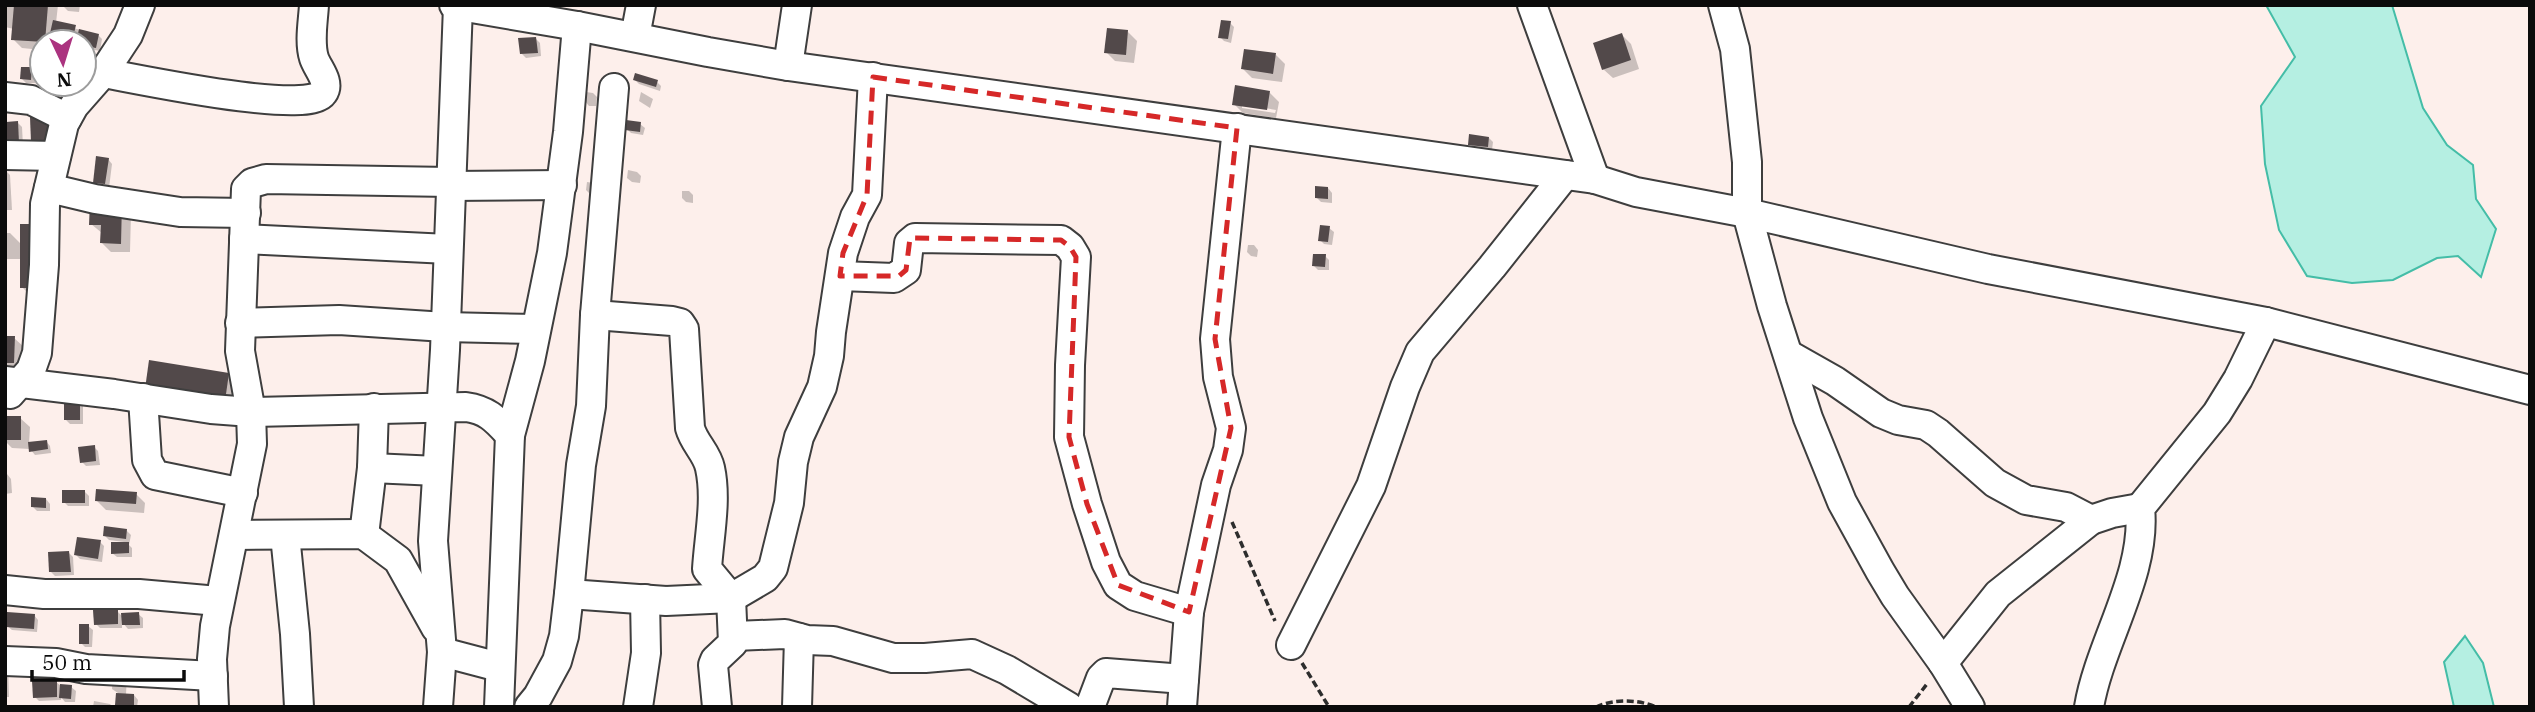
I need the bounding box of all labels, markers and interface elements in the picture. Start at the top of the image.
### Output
north arrow [28,28,98,98]
text: N [56,67,73,92]
scale bar [32,638,184,682]
text: 50 m [42,648,92,676]

